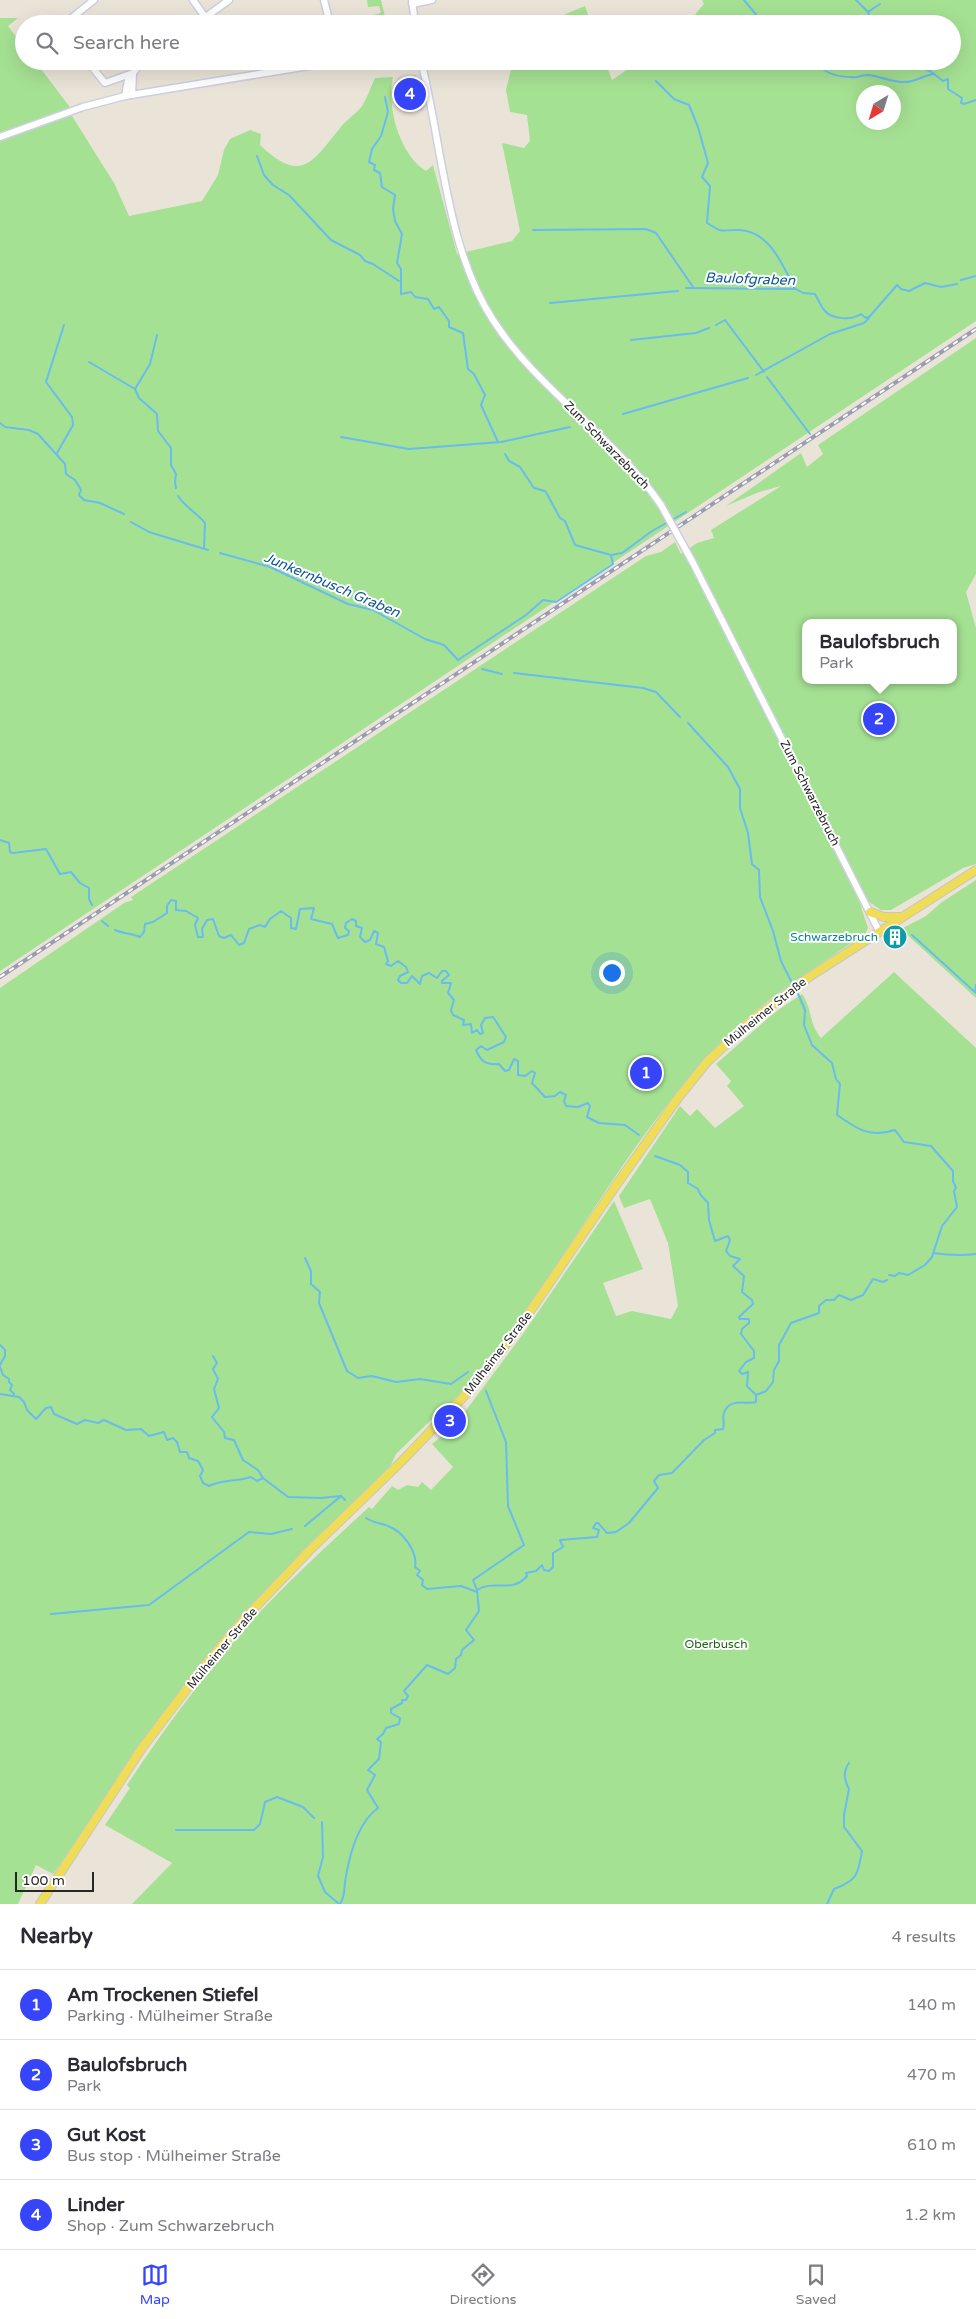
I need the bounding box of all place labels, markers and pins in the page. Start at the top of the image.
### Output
pin: 4 [394,75,426,113]
pin: 2 [863,700,895,738]
building icon: Schwarzebruch [882,924,908,950]
place label: Schwarzebruch [790,930,878,944]
pin: 1 [630,1054,662,1092]
pin: 3 [434,1402,466,1440]

